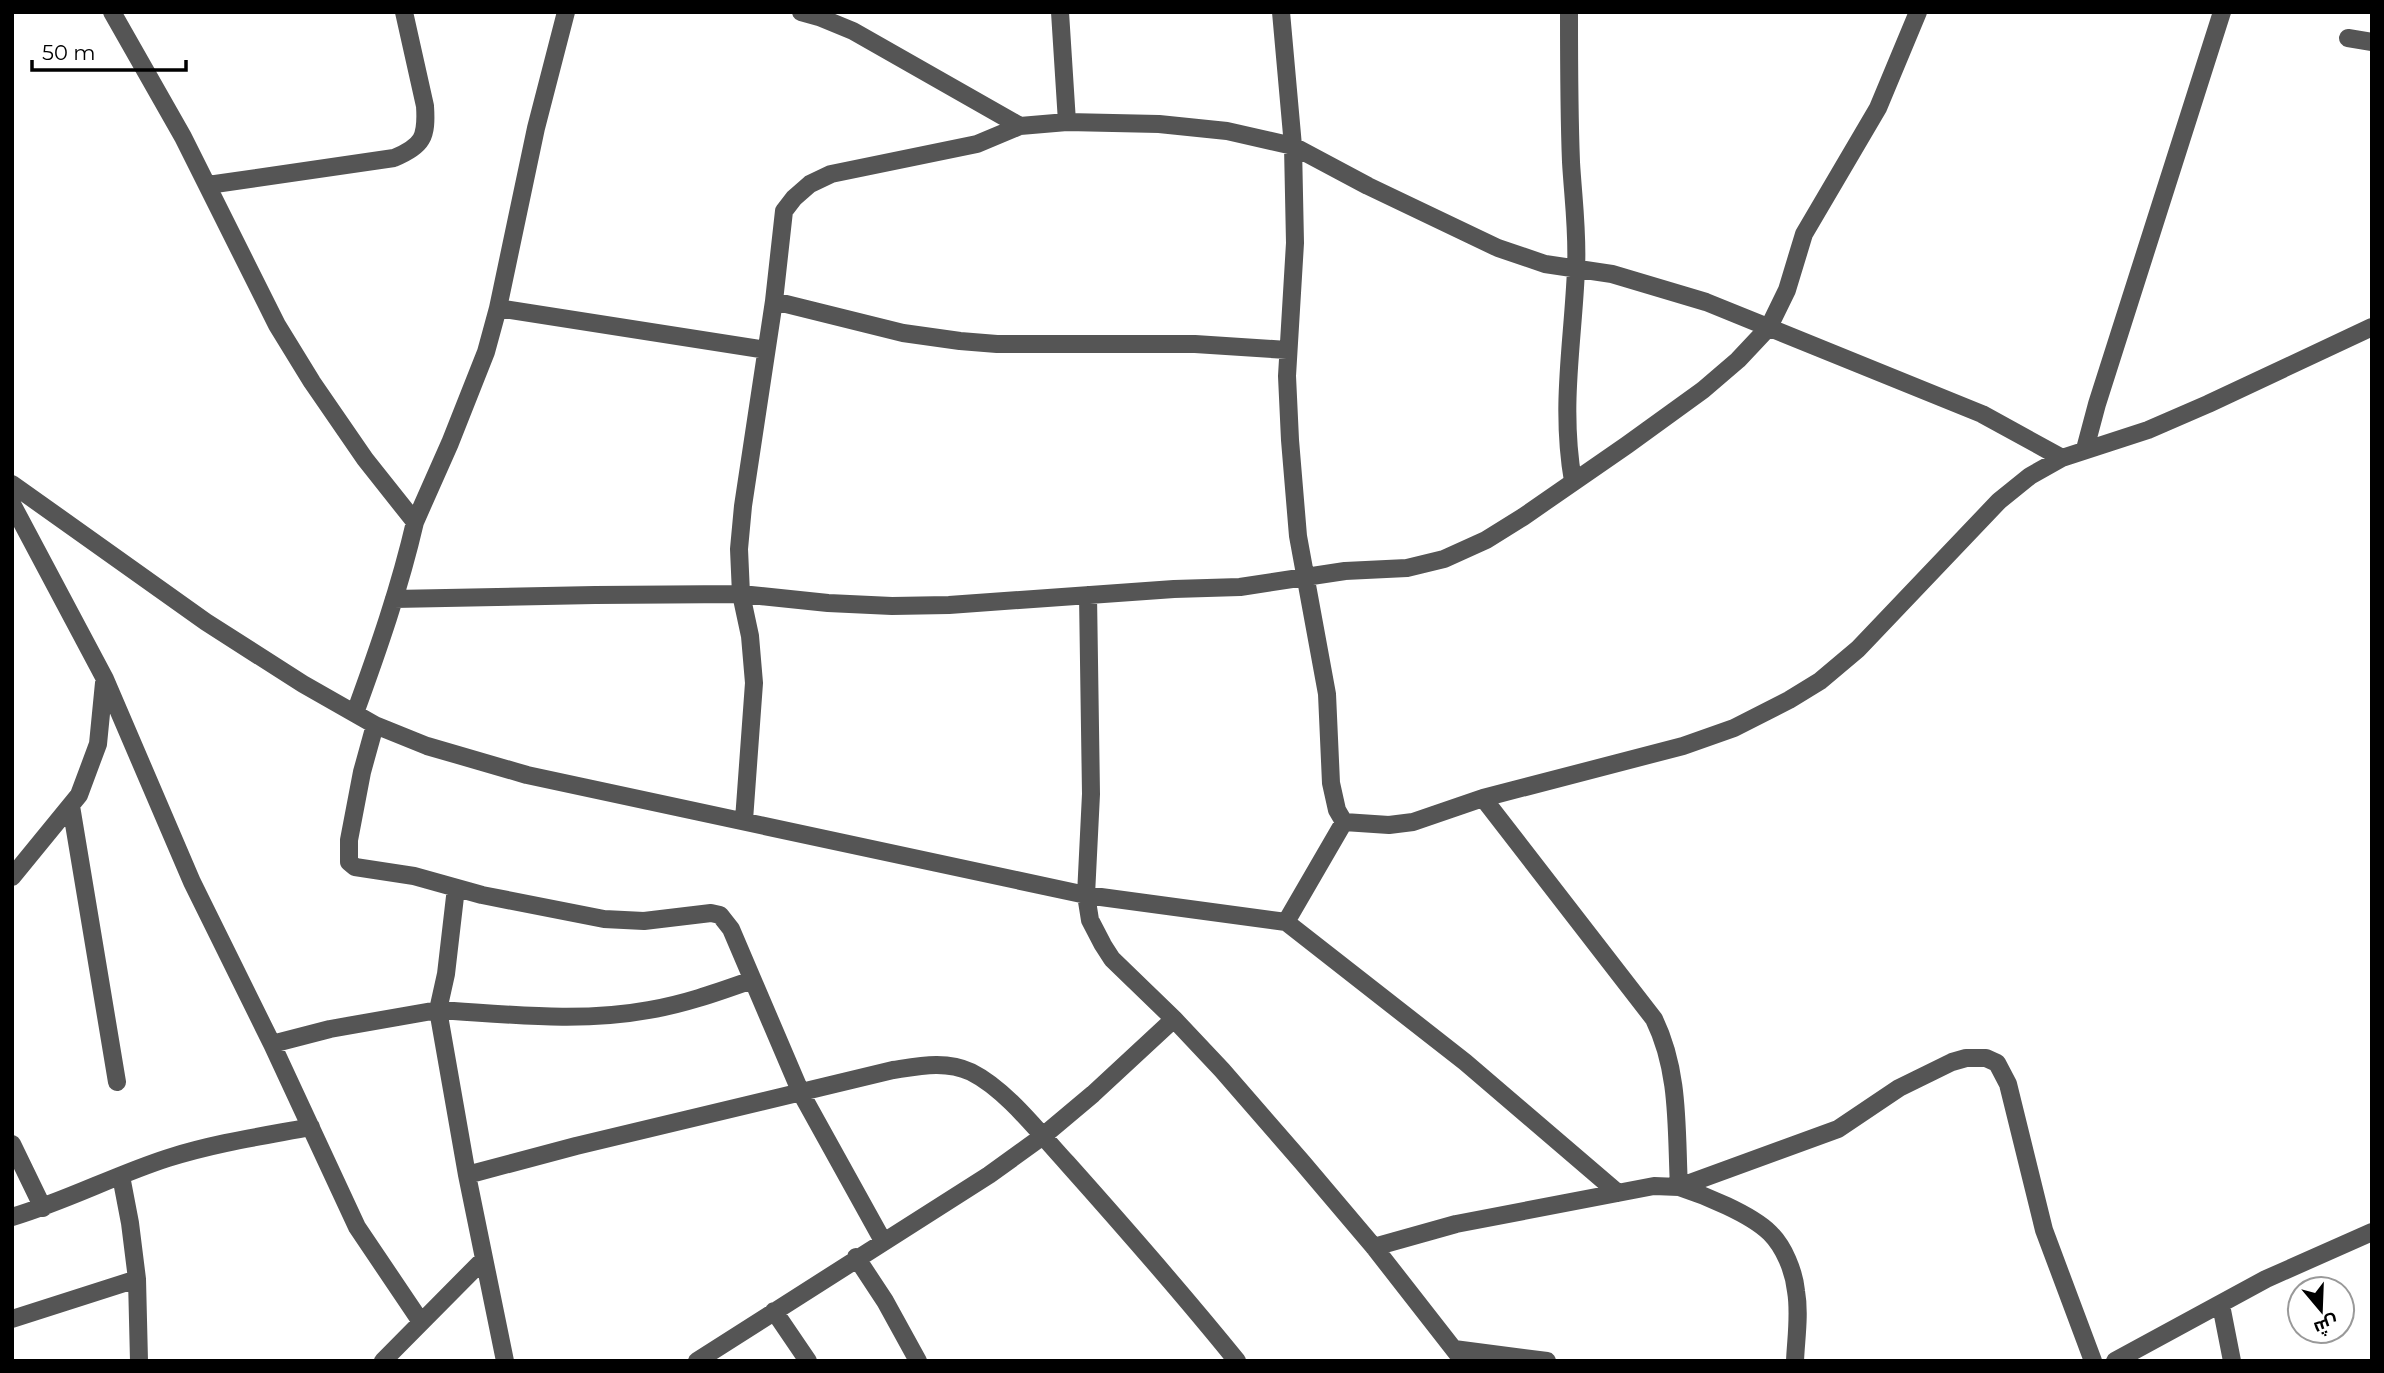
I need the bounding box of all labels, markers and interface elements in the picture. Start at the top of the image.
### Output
scale bar [32,28,186,72]
text: 50 m [42,40,96,65]
north arrow [2286,1275,2356,1345]
text: ش [2311,1311,2342,1340]

